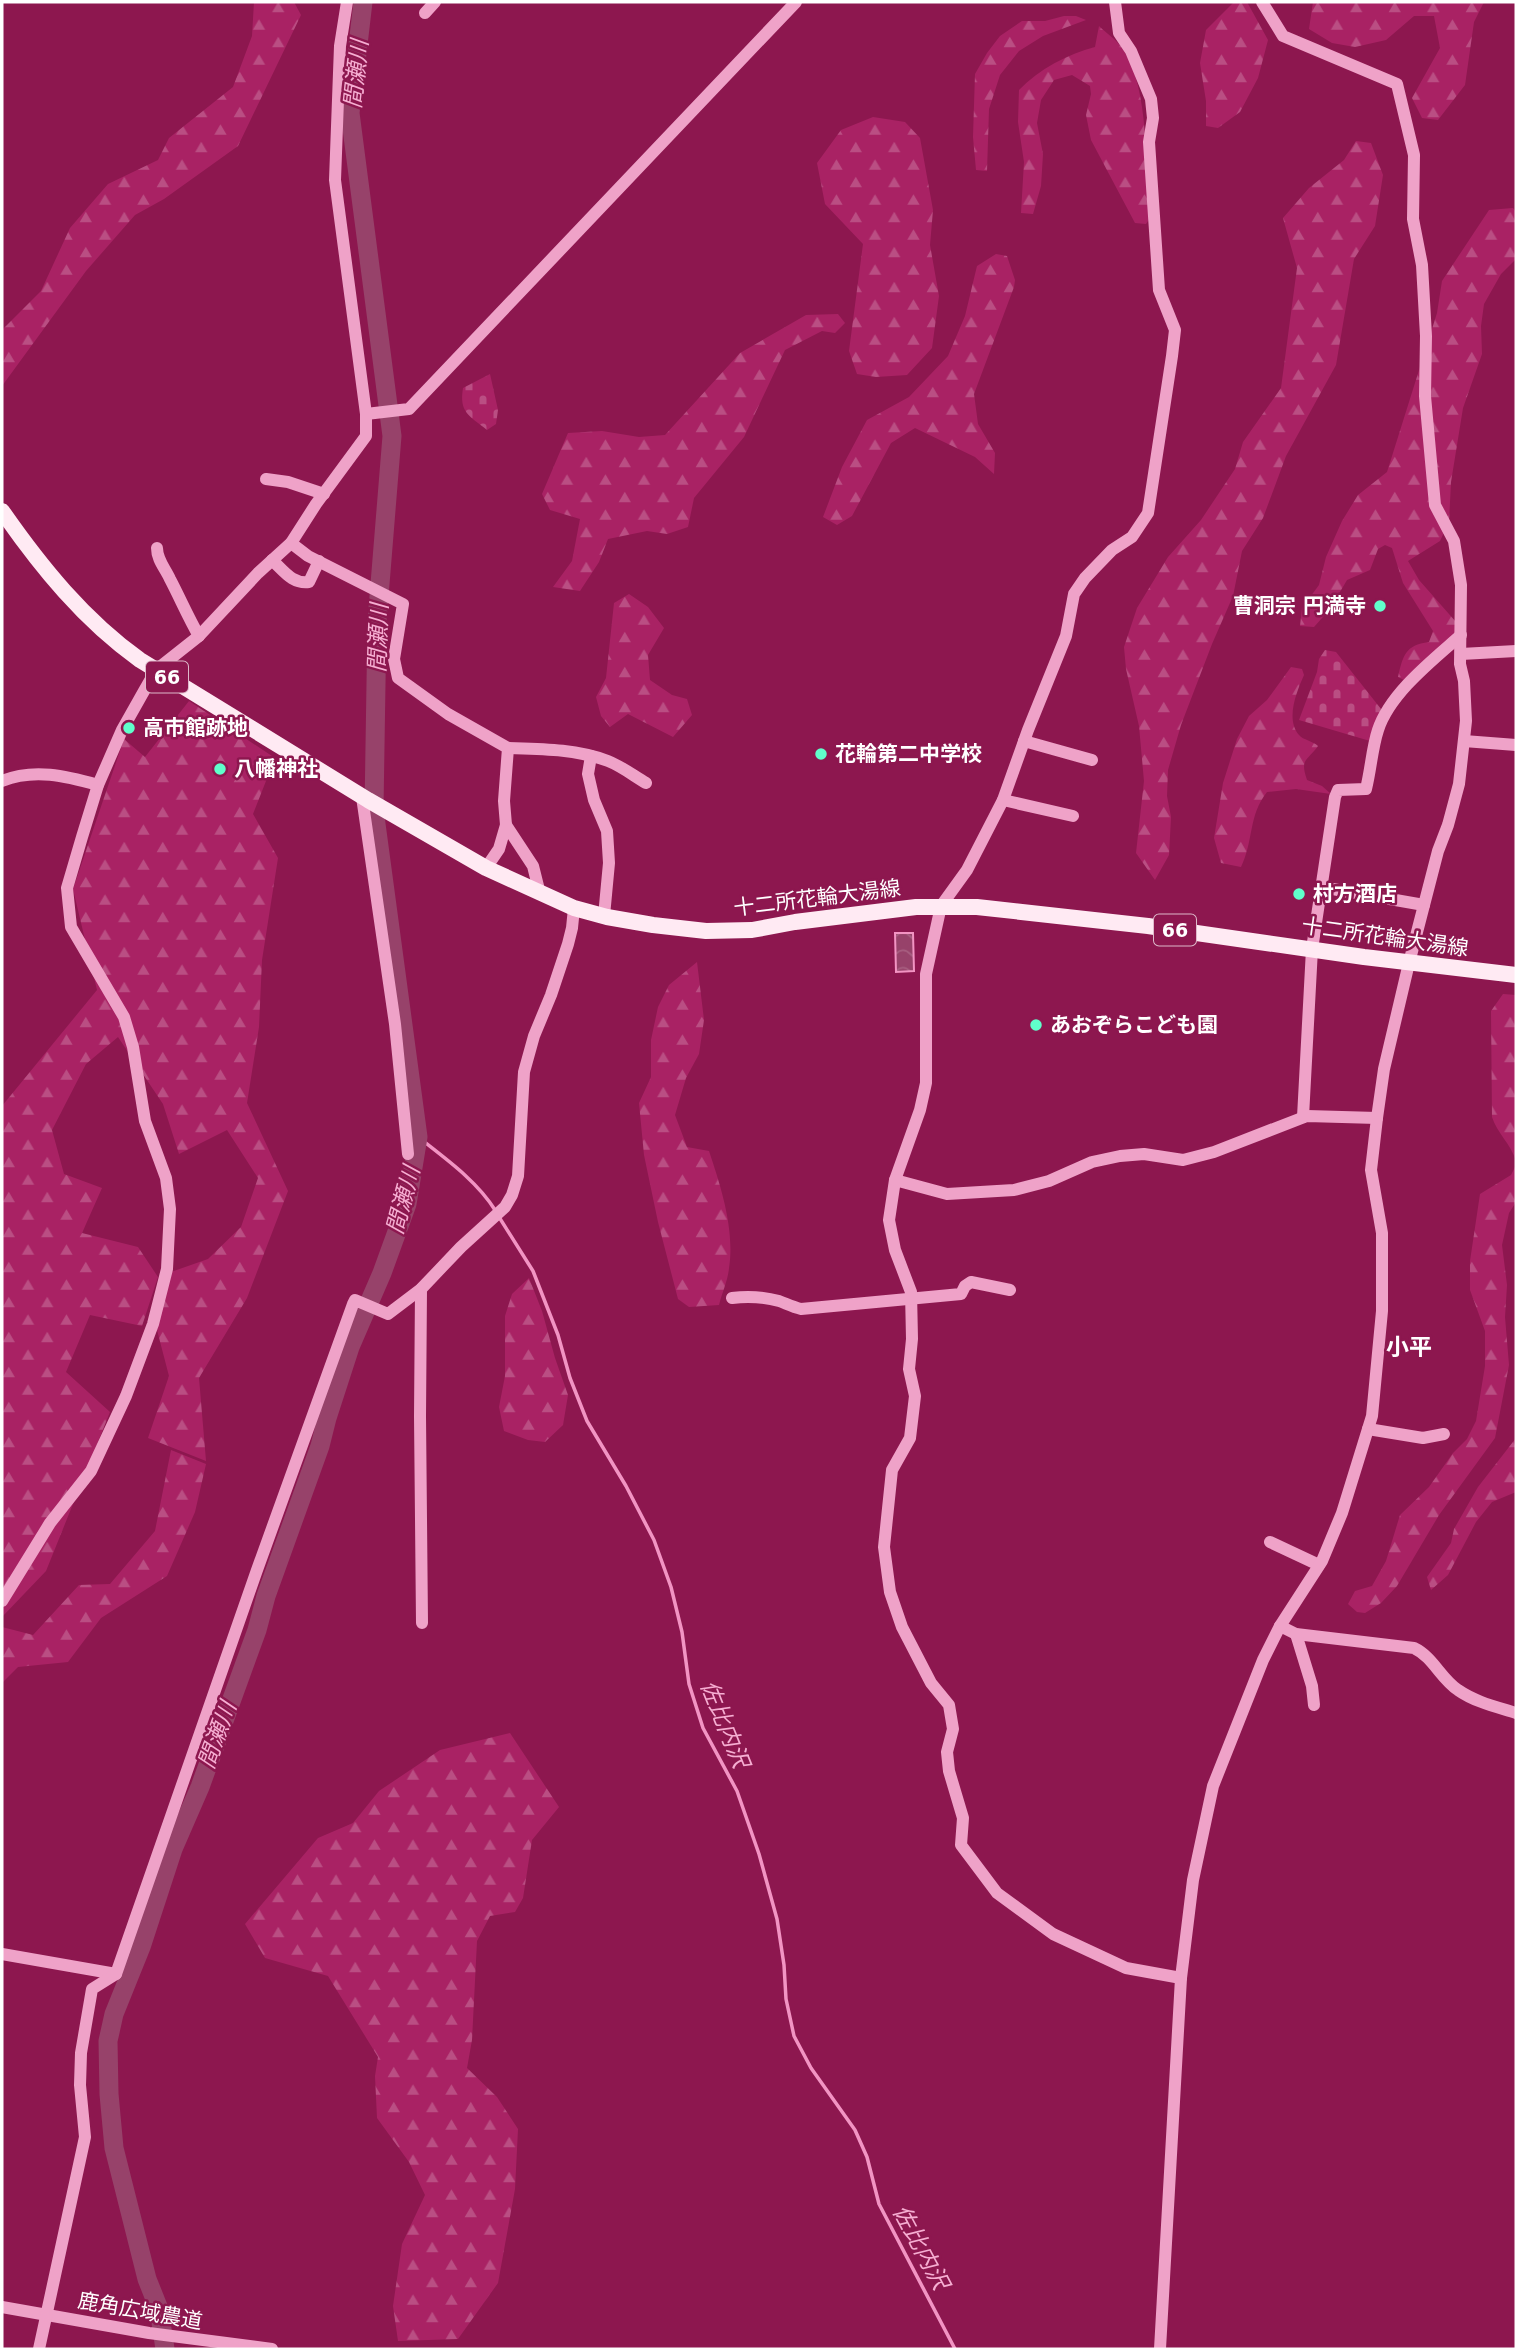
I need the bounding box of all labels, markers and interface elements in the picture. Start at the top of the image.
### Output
water label: 間瀬川 [339,35,373,110]
place label: 曹洞宗 円満寺 [1233,594,1366,618]
marker: 曹洞宗 円満寺 [1372,598,1388,614]
water label: 間瀬川 [364,600,392,673]
road number: 66 [146,662,188,692]
place label: 高市館跡地 [143,716,248,740]
marker: 高市館跡地 [121,720,137,736]
place label: 花輪第二中学校 [835,742,982,766]
marker: 花輪第二中学校 [813,746,829,762]
place label: 八幡神社 [234,757,318,781]
marker: 八幡神社 [212,761,228,777]
street label: 十二所花輪大湯線 [732,876,902,920]
place label: 村方酒店 [1313,882,1397,906]
marker: 村方酒店 [1291,886,1307,902]
street label: 十二所花輪大湯線 [1300,913,1470,961]
road number: 66 [1154,914,1196,946]
place label: あおぞらこども園 [1050,1013,1218,1037]
marker: あおぞらこども園 [1028,1017,1044,1033]
water label: 間瀬川 [382,1160,425,1237]
district label: 小平 [1386,1334,1432,1360]
water label: 佐比内沢 [696,1676,755,1774]
water label: 間瀬川 [193,1695,242,1772]
water label: 佐比内沢 [888,2200,955,2296]
street label: 鹿角広域農道 [76,2288,204,2334]

